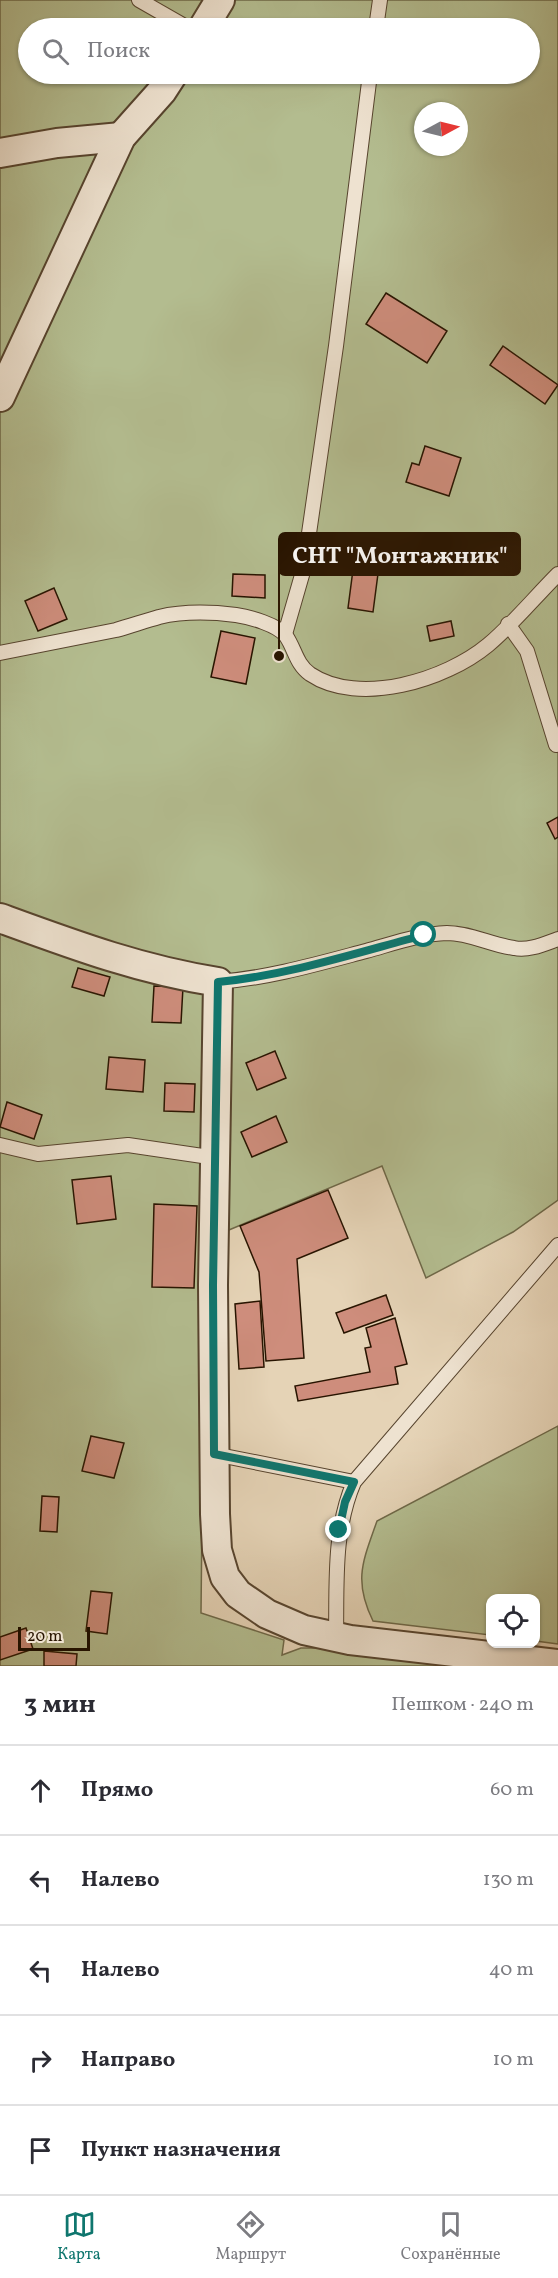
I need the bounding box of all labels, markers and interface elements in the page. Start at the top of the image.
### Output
search box [18,18,540,84]
icon: search [39,35,72,68]
text: Поиск [87,36,150,67]
north arrow [414,102,468,156]
callout: СНТ "Монтажник" [279,533,520,575]
text: СНТ "Монтажник" [292,540,508,574]
route start [410,921,436,947]
route end [325,1516,351,1542]
map controls [486,1594,540,1648]
button: locate [486,1594,540,1648]
scale bar [18,1624,90,1652]
text: 20 m [27,1626,62,1648]
text: 3 мин [24,1687,96,1723]
text: Пешком · 240 m [391,1691,534,1719]
icon: ahead [24,1774,57,1807]
text: Прямо [81,1775,153,1806]
text: 60 m [490,1776,534,1804]
icon: left [24,1864,57,1897]
text: Налево [81,1865,160,1896]
text: 130 m [483,1866,534,1894]
icon: left [24,1954,57,1987]
text: Налево [81,1955,160,1986]
text: 40 m [489,1956,534,1984]
icon: right [24,2044,57,2077]
text: Направо [81,2045,175,2076]
text: 10 m [493,2046,534,2074]
icon: arrive [24,2134,57,2167]
text: Пункт назначения [81,2135,281,2166]
tab: Карта [57,2208,101,2266]
tab: Маршрут [216,2208,286,2266]
tab: Сохранённые [401,2208,501,2266]

